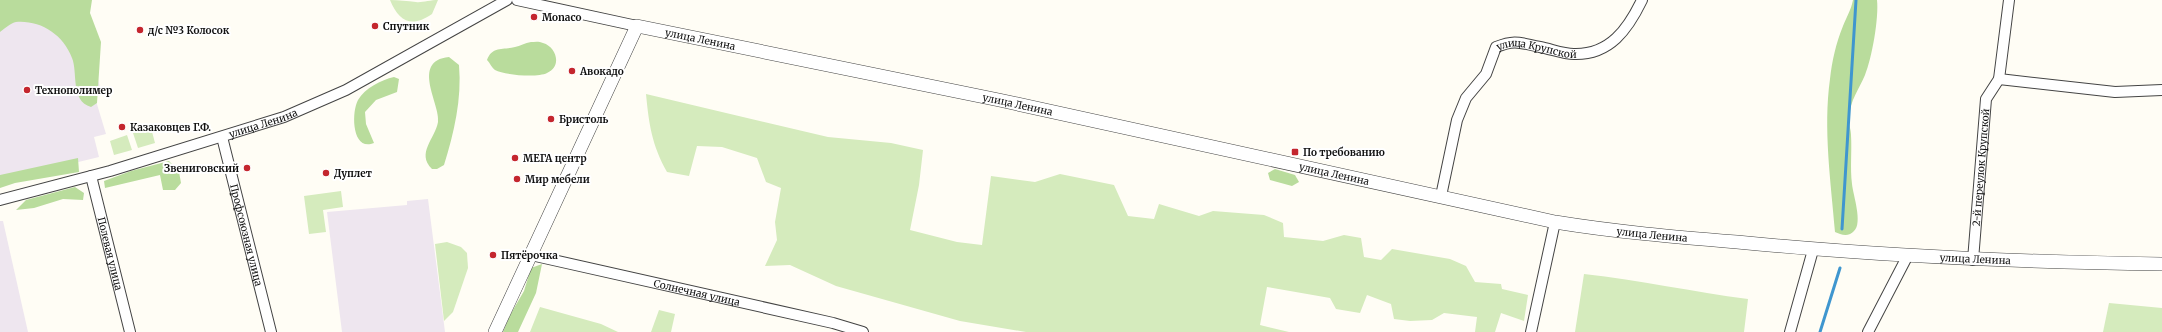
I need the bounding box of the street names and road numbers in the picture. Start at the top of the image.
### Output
street label: улица Ленина [664,26,737,53]
street label: улица Крупской [1495,36,1577,61]
street label: улица Ленина [981,91,1054,119]
street label: улица Ленина [227,106,300,141]
street label: 2-й переулок Крупской [1970,108,1992,227]
street label: улица Ленина [1298,160,1371,188]
street label: Профсоюзная улица [227,183,265,288]
street label: Полевая улица [94,216,126,292]
street label: улица Ленина [1616,225,1689,245]
street label: улица Ленина [1939,251,2012,267]
street label: Солнечная улица [652,277,742,309]

